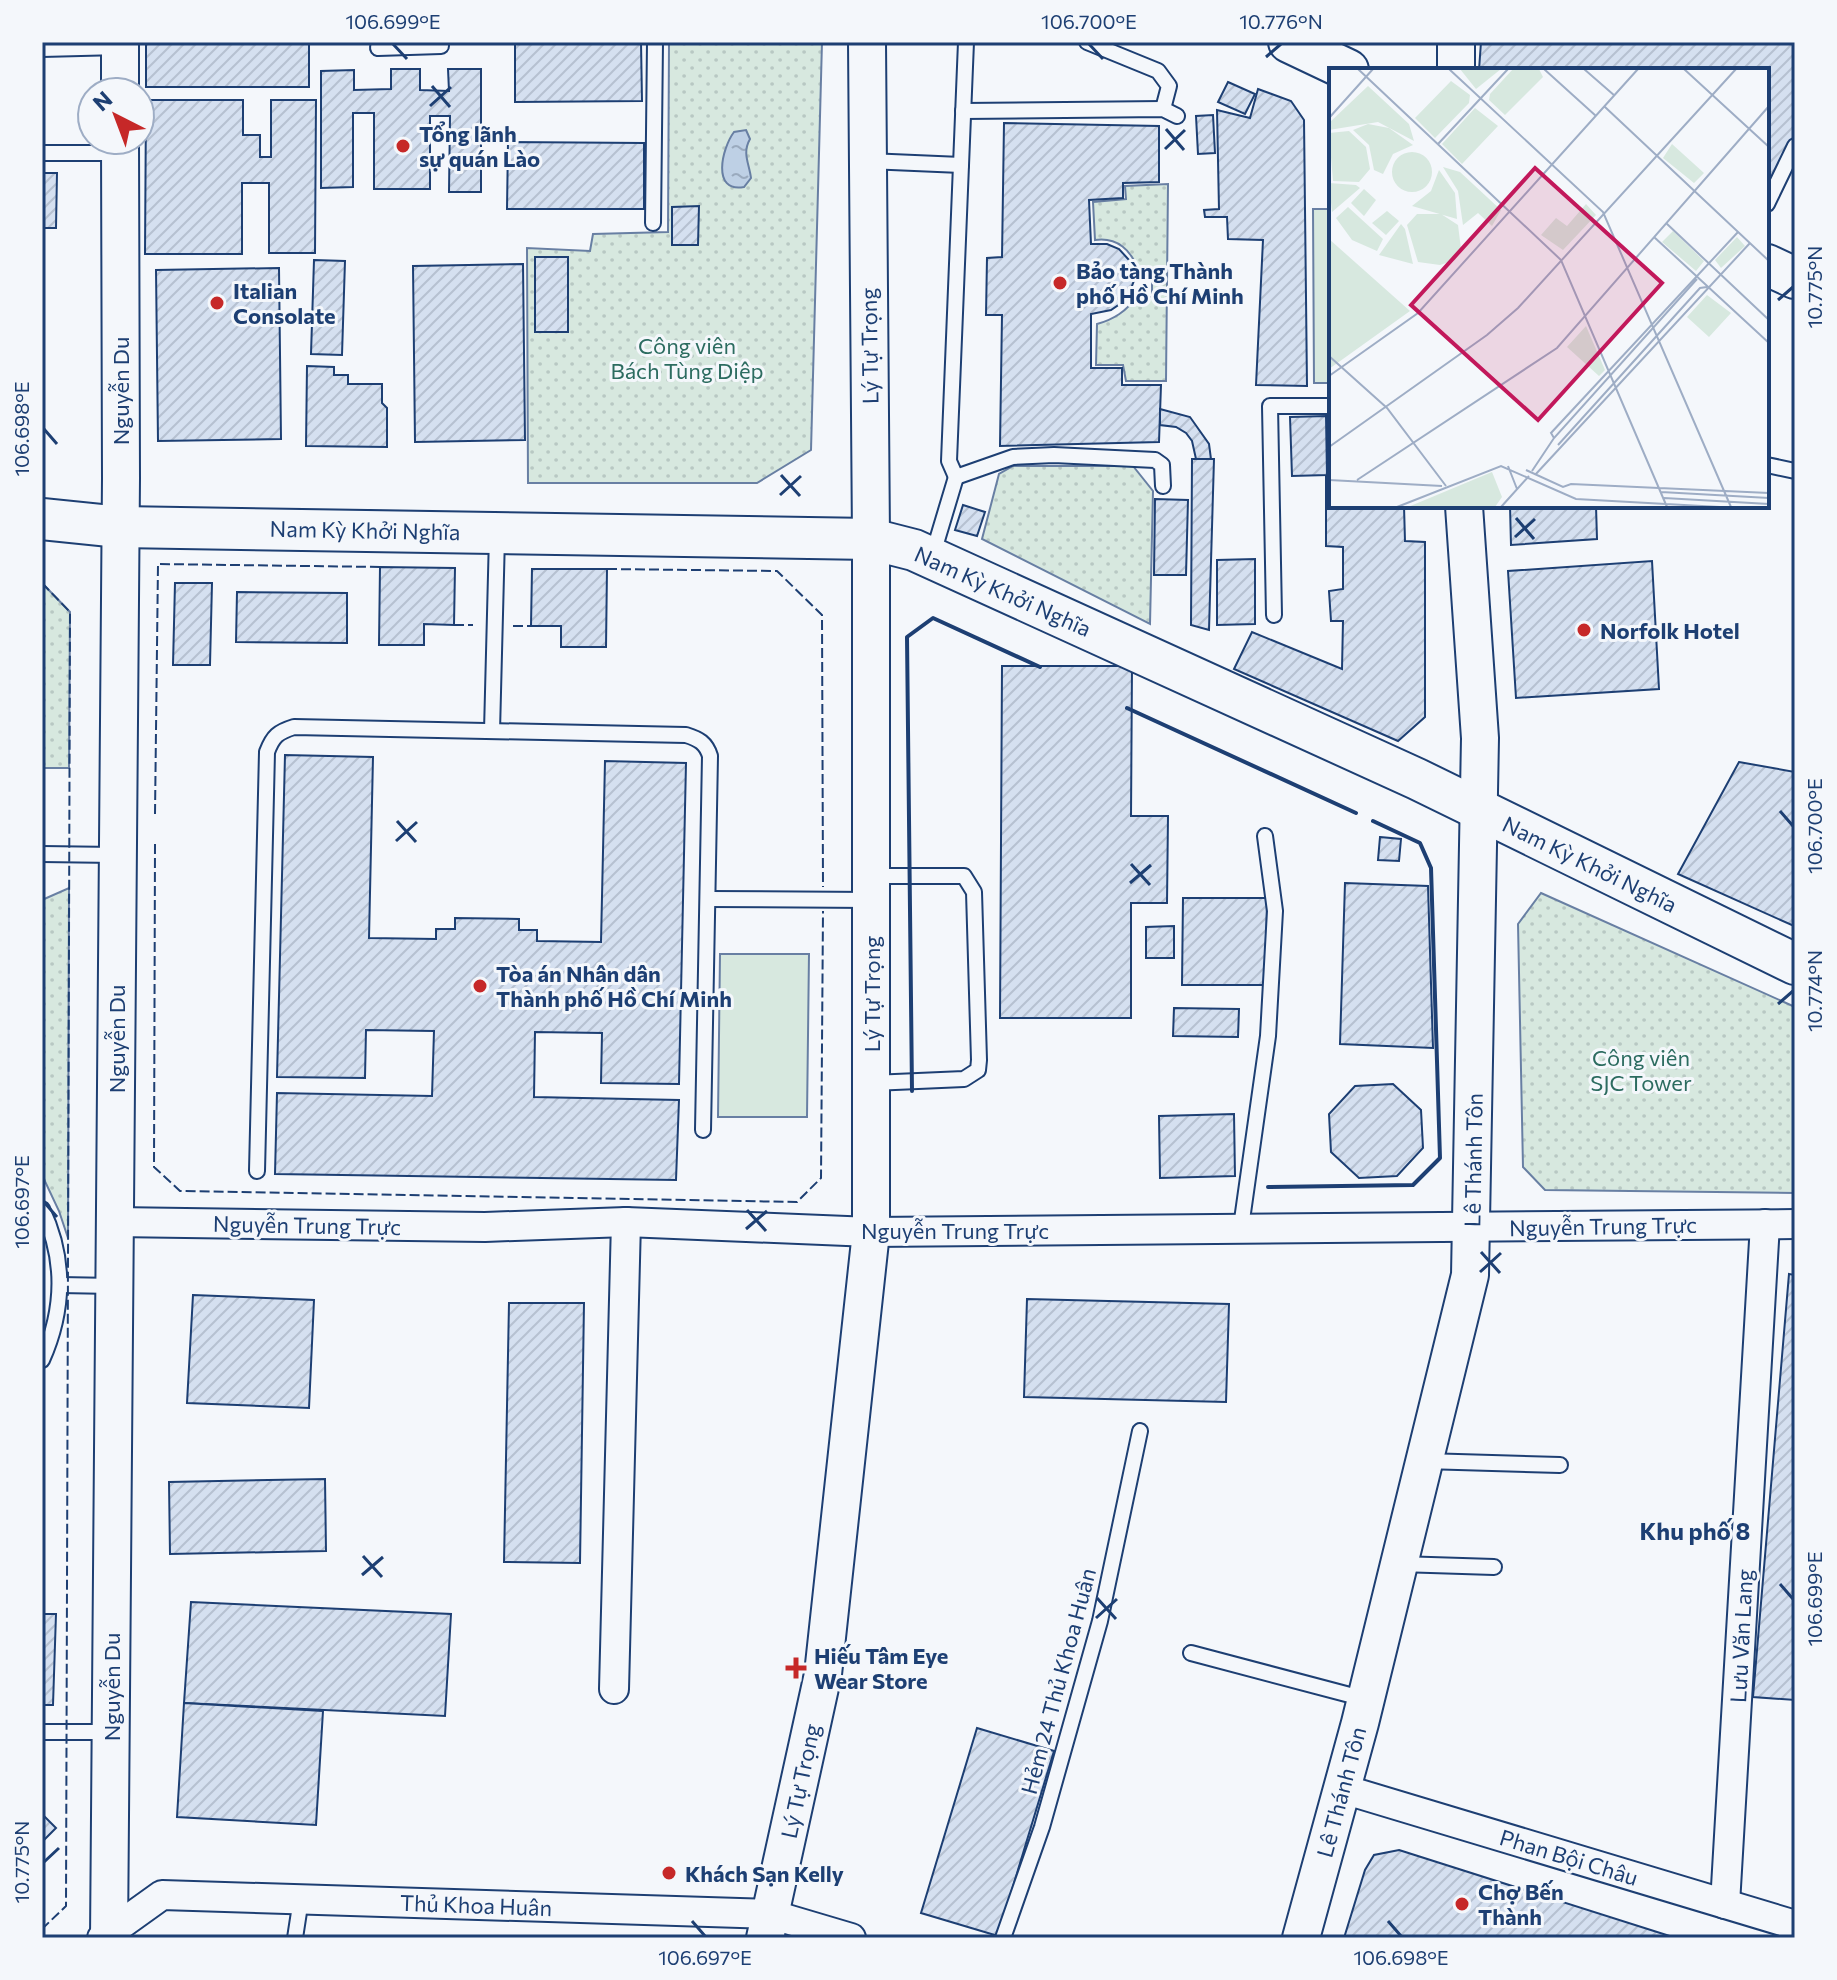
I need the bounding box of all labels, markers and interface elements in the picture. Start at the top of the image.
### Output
text: 106.699°E [345,9,441,33]
text: 106.700°E [1041,9,1137,33]
text: 10.776°N [1239,9,1323,33]
inset map [1329,68,1769,508]
north arrow [76,76,156,156]
text: N [87,85,117,116]
place label: Tổng lãnh sự quán Lào [419,120,540,172]
marker: Tổng lãnh sự quán Lào [394,137,412,155]
text: 10.775°N [1802,246,1826,328]
place label: Bảo tàng Thành phố Hồ Chí Minh [1076,257,1244,309]
marker: Bảo tàng Thành phố Hồ Chí Minh [1051,274,1069,292]
place label: Italian Consolate [233,277,336,329]
street label: Lý Tự Trọng [854,287,884,404]
marker: Italian Consolate [208,294,226,312]
park label: Công viên Bách Tùng Diệp [610,332,764,384]
street label: Nguyễn Du [107,337,134,445]
text: 106.698°E [9,381,33,477]
street label: Nam Kỳ Khởi Nghĩa [269,515,461,545]
street label: Nam Kỳ Khởi Nghĩa [910,540,1096,642]
place label: Norfolk Hotel [1600,617,1740,644]
marker: Norfolk Hotel [1575,621,1593,639]
text: 106.700°E [1802,778,1826,874]
street label: Nam Kỳ Khởi Nghĩa [1498,810,1682,918]
street label: Lý Tự Trọng [858,936,885,1052]
text: 10.774°N [1802,950,1826,1032]
place label: Tòa án Nhân dân Thành phố Hồ Chí Minh [496,960,732,1012]
marker: Tòa án Nhân dân Thành phố Hồ Chí Minh [471,977,489,995]
street label: Nguyễn Du [103,985,130,1093]
park label: Công viên SJC Tower [1590,1044,1692,1096]
street label: Lê Thánh Tôn [1458,1093,1488,1227]
text: 106.697°E [9,1155,33,1249]
street label: Nguyễn Trung Trực [213,1210,401,1240]
street label: Nguyễn Trung Trực [1509,1211,1697,1241]
street label: Nguyễn Trung Trực [861,1217,1049,1244]
district label: Khu phố 8 [1640,1516,1750,1545]
text: 106.699°E [1802,1551,1826,1647]
street label: Hẻm 24 Thủ Khoa Huân [1015,1565,1101,1797]
street label: Lưu Văn Lang [1724,1568,1758,1704]
street label: Nguyễn Du [98,1633,125,1741]
place label: Hiếu Tâm Eye Wear Store [814,1642,948,1694]
marker: Hiếu Tâm Eye Wear Store [785,1657,807,1679]
street label: Lý Tự Trọng [775,1721,825,1841]
street label: Lê Thánh Tôn [1311,1724,1371,1860]
text: 10.775°N [9,1821,33,1903]
street label: Phan Bội Châu [1497,1823,1641,1891]
place label: Khách Sạn Kelly [685,1860,844,1887]
marker: Khách Sạn Kelly [660,1864,678,1882]
place label: Chợ Bến Thành [1478,1878,1564,1930]
street label: Thủ Khoa Huân [399,1889,553,1921]
marker: Chợ Bến Thành [1453,1895,1471,1913]
text: 106.697°E [658,1945,752,1969]
text: 106.698°E [1353,1945,1449,1969]

